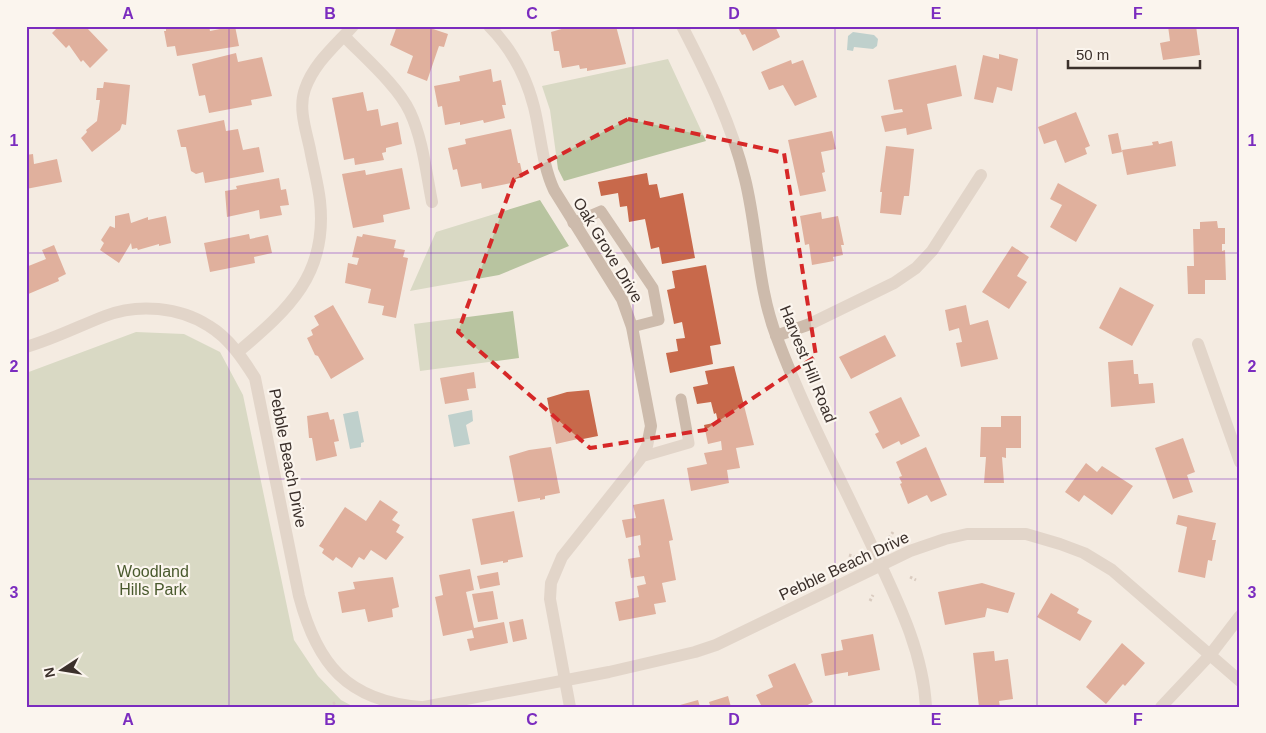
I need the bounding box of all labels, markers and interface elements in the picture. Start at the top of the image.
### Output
text: A [122,5,134,22]
text: B [324,5,336,22]
text: C [526,5,538,22]
text: D [728,5,740,22]
text: E [931,5,942,22]
text: F [1133,5,1143,22]
scale bar [1068,38,1201,70]
text: 50 m [1076,46,1109,63]
text: 1 [10,132,19,149]
text: 1 [1248,132,1257,149]
street label: Oak Grove Drive [570,195,646,306]
street label: Harvest Hill Road [777,303,839,425]
text: 2 [10,358,19,375]
text: 2 [1248,358,1257,375]
street label: Pebble Beach Drive [266,387,310,529]
street label: Pebble Beach Drive [776,528,912,604]
park label: Woodland Hills Park [117,563,189,598]
text: 3 [10,584,19,601]
text: 3 [1248,584,1257,601]
north arrow [38,646,88,696]
text: N [40,666,58,679]
text: A [122,711,134,728]
text: B [324,711,336,728]
text: C [526,711,538,728]
text: D [728,711,740,728]
text: E [931,711,942,728]
text: F [1133,711,1143,728]

